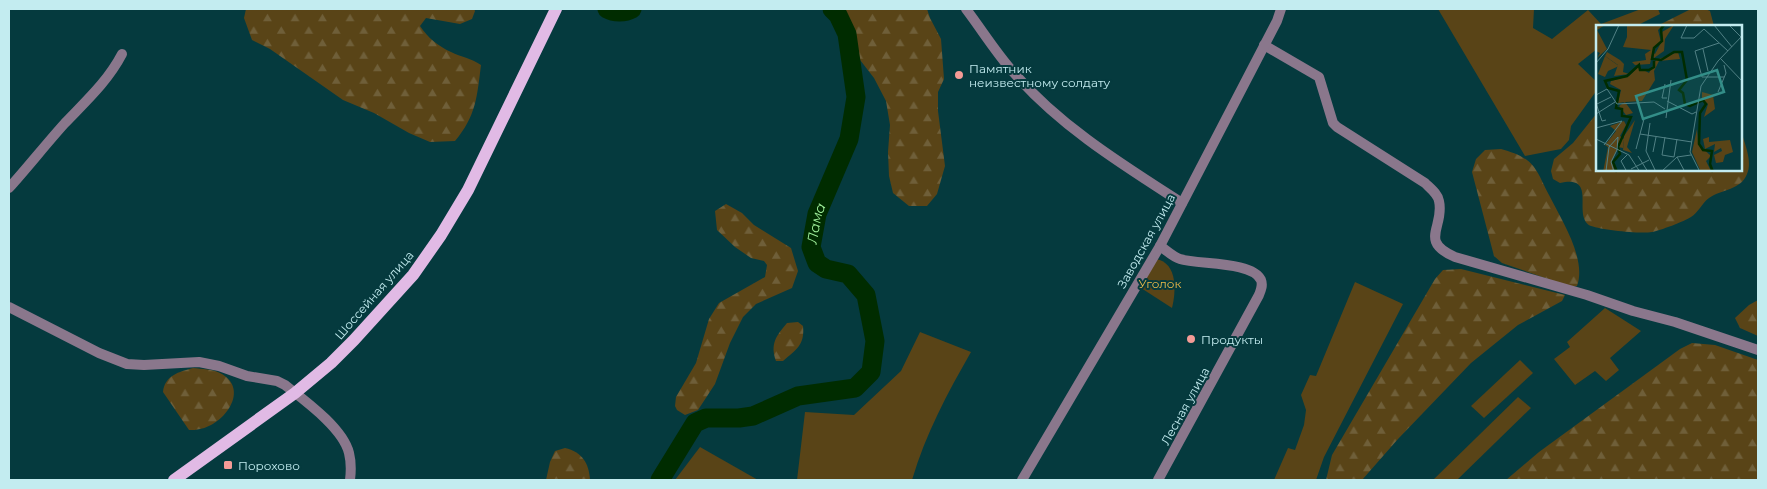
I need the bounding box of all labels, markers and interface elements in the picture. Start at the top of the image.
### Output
inset map [1596,25,1742,171]
place label: Памятник неизвестному солдату [969,61,1111,90]
marker: Памятник неизвестному солдату [953,69,965,81]
street label: Заводская улица [1114,191,1178,291]
water label: Лама [803,200,830,246]
street label: Шоссейная улица [331,248,417,342]
park label: Уголок [1139,276,1181,291]
place label: Продукты [1201,332,1263,347]
marker: Продукты [1185,333,1197,345]
street label: Лесная улица [1157,365,1213,447]
place label: Порохово [238,458,300,473]
marker: Порохово [222,459,234,471]

